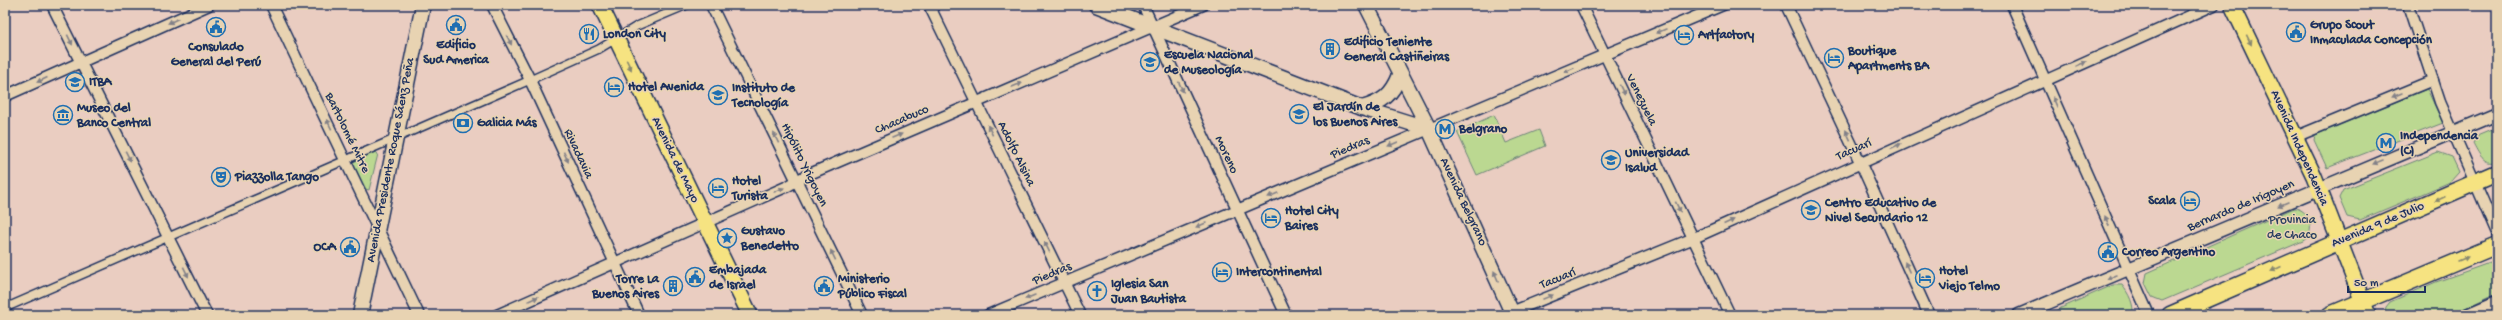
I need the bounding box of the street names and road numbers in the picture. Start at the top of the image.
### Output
street label: Avenida Presidente Roque Sáenz Peña [364,56,418,264]
street label: Venezuela [1622,71,1660,129]
street label: Avenida Independencia [2267,88,2332,209]
street label: Bartolomé Mitre [321,89,373,176]
street label: Chacabuco [873,102,931,138]
street label: Avenida de Mayo [648,115,702,206]
street label: Adolfo Alsina [994,119,1038,190]
street label: Hipólito Yrigoyen [777,121,831,210]
street label: Rivadavia [560,127,596,182]
street label: Piedras [1327,133,1373,163]
street label: Moreno [1211,134,1241,177]
street label: Tacuarí [1833,135,1875,165]
street label: Avenida Belgrano [1436,156,1490,249]
street label: Bernardo de Irigoyen [2184,176,2298,236]
street label: Avenida 9 de Julio [2329,199,2427,251]
street label: Piedras [1029,259,1075,289]
street label: Tacuarí [1537,265,1579,293]

